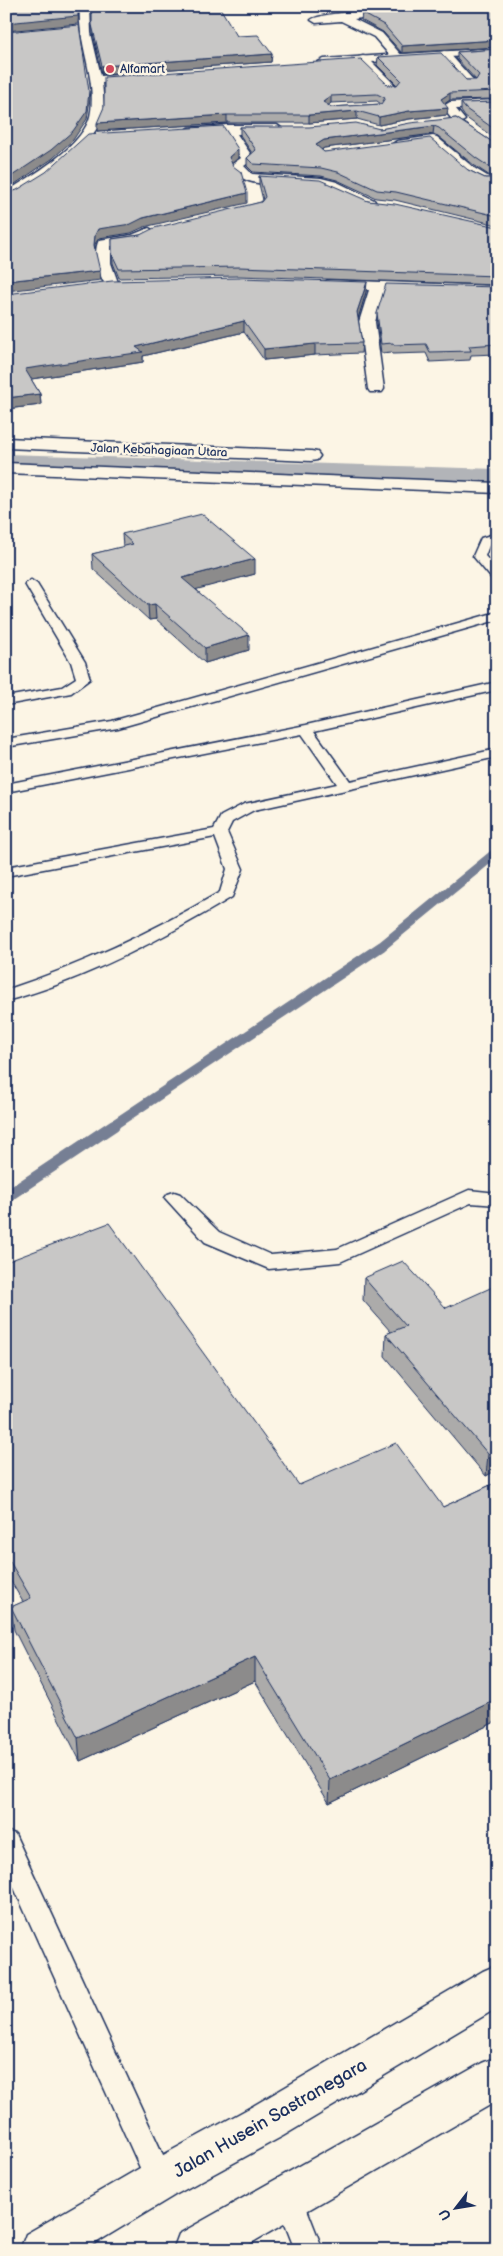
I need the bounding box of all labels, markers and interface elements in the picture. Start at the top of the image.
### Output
place label: Alfamart [120,62,165,77]
marker: Alfamart [104,63,116,75]
street label: Jalan Kebahagiaan Utara [90,441,228,460]
street label: Jalan Husein Sastranegara [170,2054,371,2182]
north arrow [430,2184,480,2234]
text: U [435,2206,455,2223]

